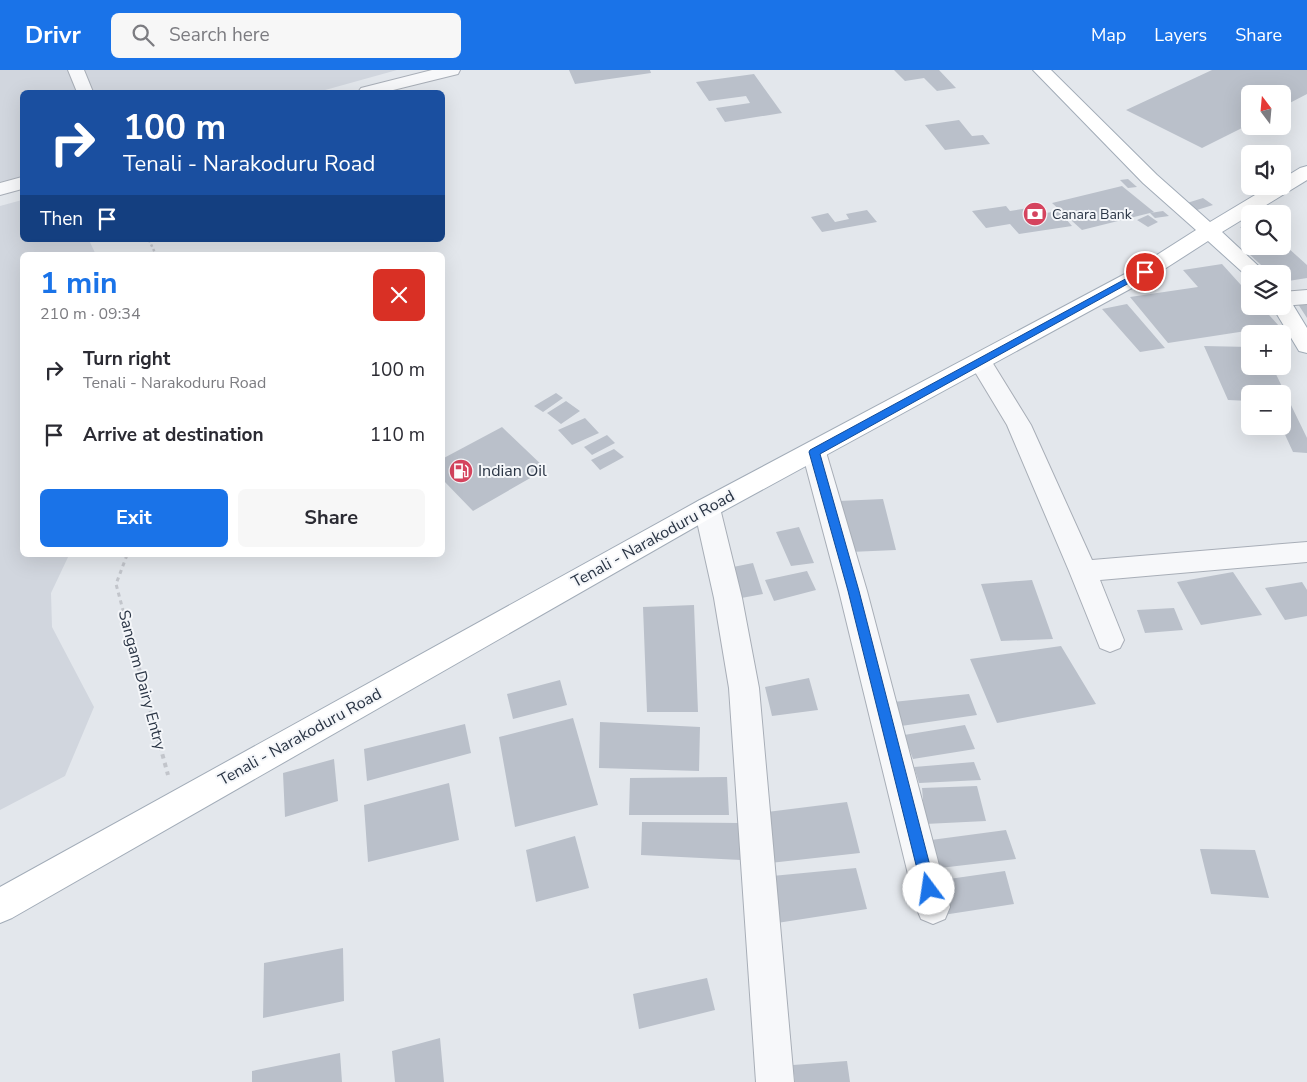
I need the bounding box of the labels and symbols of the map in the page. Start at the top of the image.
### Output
north arrow [1241,85,1291,135]
bank icon: Canara Bank [1022,201,1048,227]
place label: Canara Bank [1052,205,1133,224]
pin [1124,251,1166,293]
fuel station icon: Indian Oil [448,458,474,484]
place label: Indian Oil [478,460,547,482]
street label: Tenali - Narakoduru Road [567,485,739,593]
street label: Sangam Dairy Entry [113,608,171,753]
street label: Tenali - Narakoduru Road [214,683,386,791]
position arrow [902,862,954,914]

